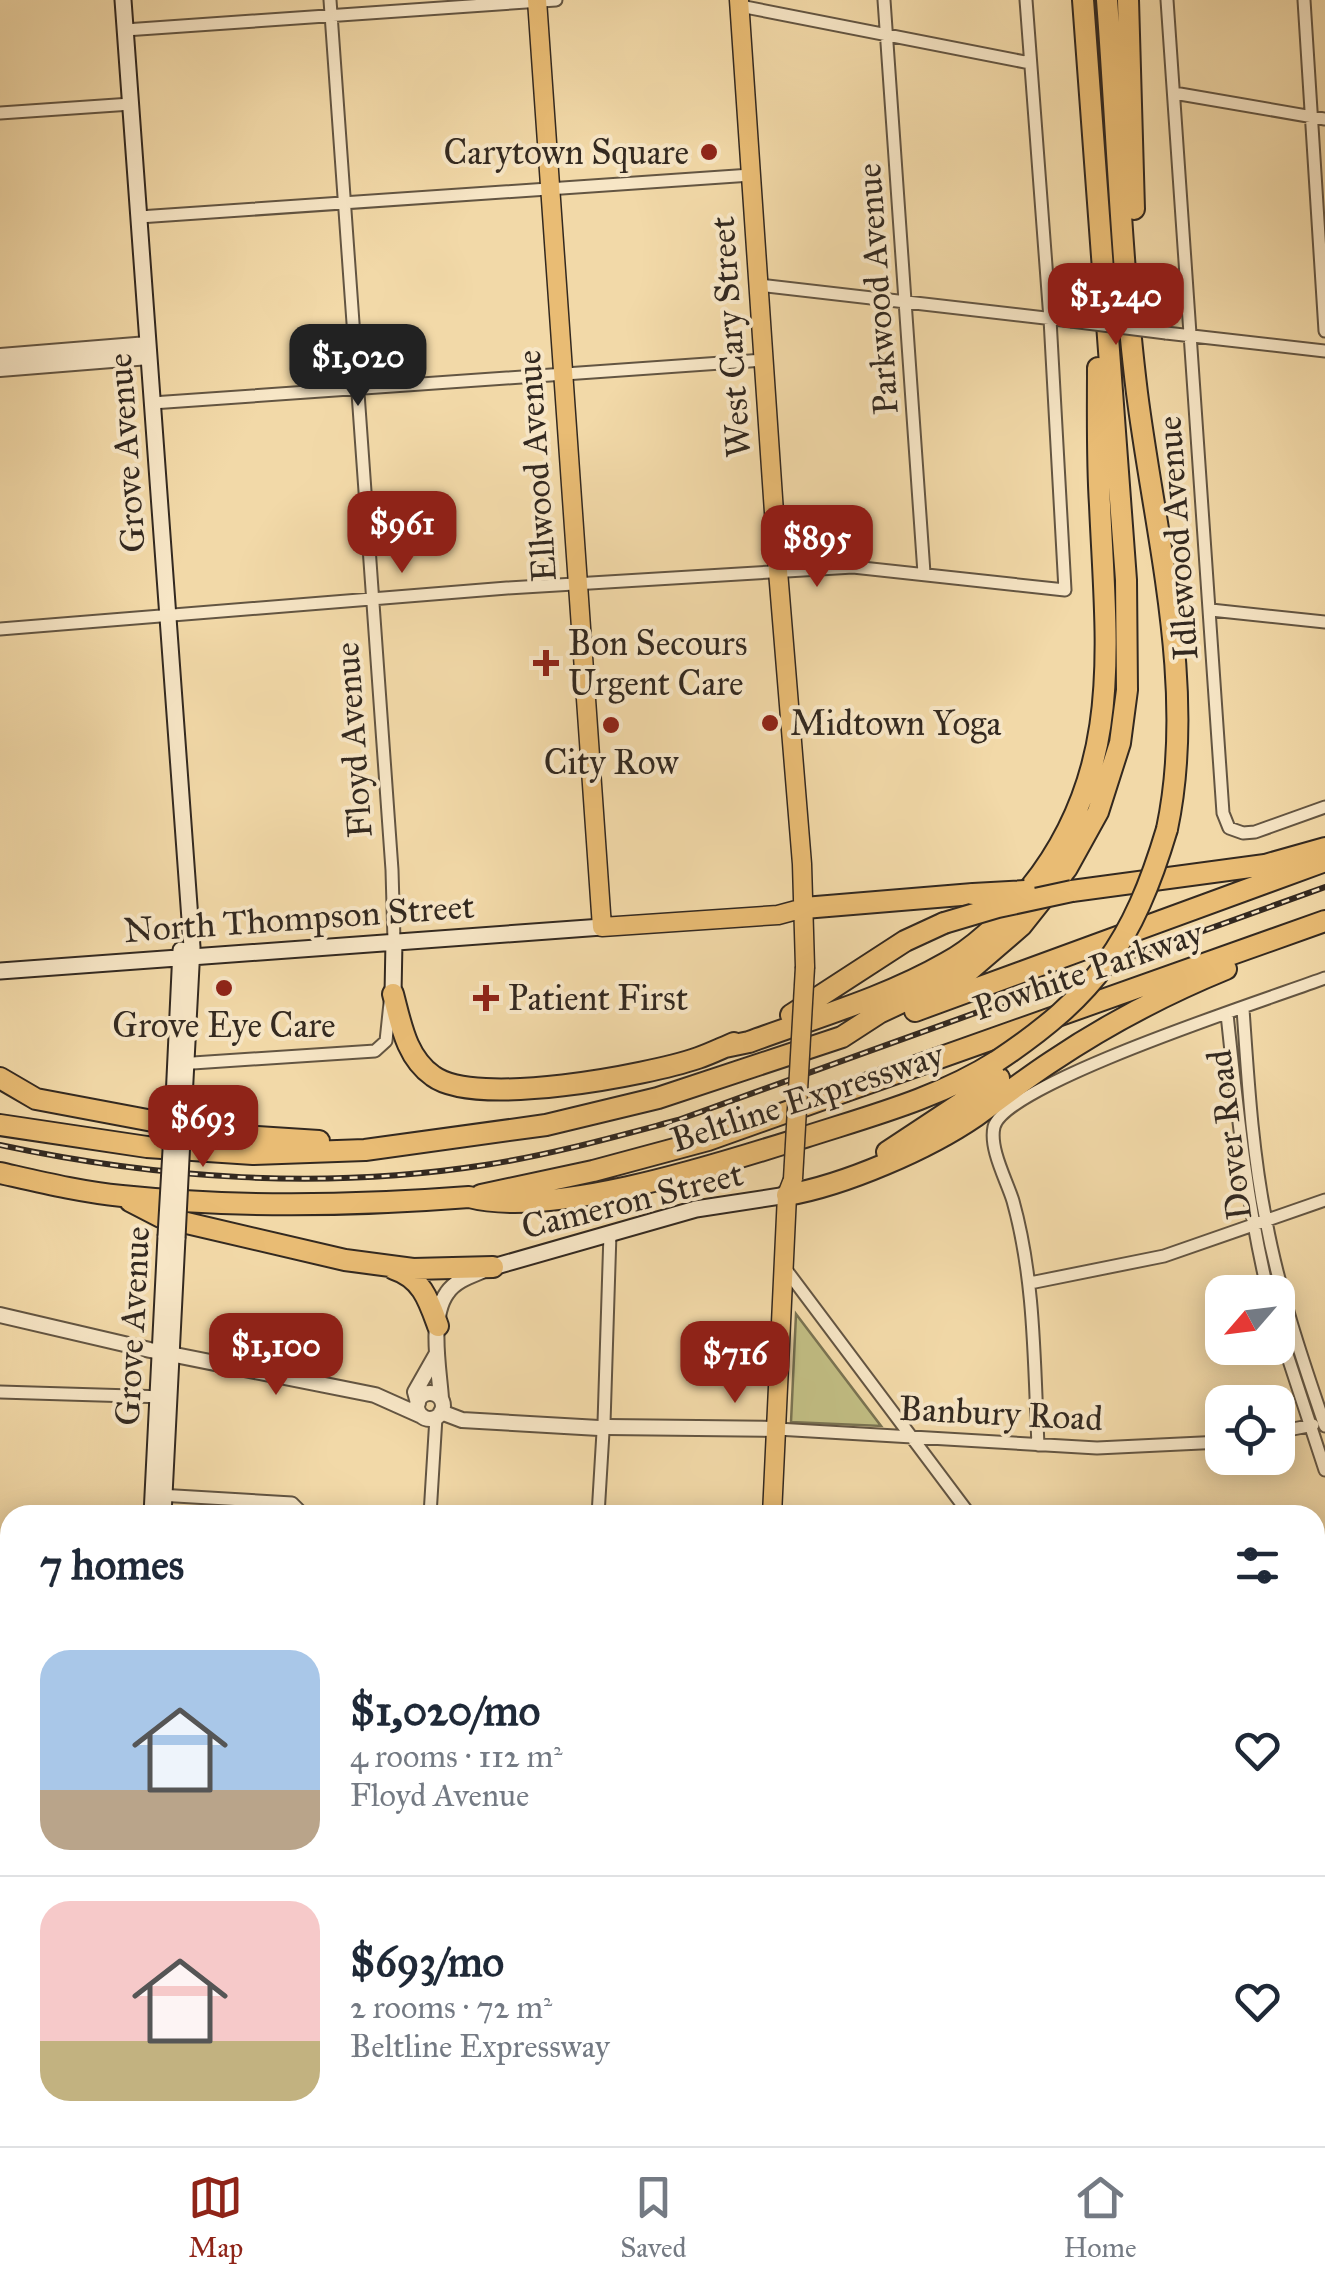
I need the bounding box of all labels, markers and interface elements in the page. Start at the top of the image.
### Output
place label: Carytown Square [444,131,689,174]
marker: Carytown Square [698,141,720,163]
street label: Parkwood Avenue [847,162,908,416]
street label: West Cary Street [701,215,760,459]
pin: $1,240 [1035,263,1197,348]
text: $1,240 [1070,276,1162,315]
pin: $1,020 [277,324,439,409]
text: $1,020 [311,337,405,376]
street label: Ellwood Avenue [507,349,566,583]
street label: Grove Avenue [98,352,155,554]
street label: Idlewood Avenue [1148,414,1207,661]
pin: $961 [343,491,461,576]
text: $961 [369,504,435,543]
pin: $895 [758,505,876,590]
text: $895 [783,518,851,557]
place label: Bon Secours Urgent Care [568,622,747,705]
street label: Floyd Avenue [325,641,382,839]
marker: Bon Secours Urgent Care [533,650,559,676]
place label: Midtown Yoga [790,702,1002,745]
marker: Midtown Yoga [759,712,781,734]
marker: City Row [600,714,622,736]
place label: City Row [544,741,679,784]
street label: North Thompson Street [122,885,476,952]
street label: Powhite Parkway [968,911,1209,1030]
marker: Grove Eye Care [213,977,235,999]
place label: Patient First [508,977,688,1020]
marker: Patient First [473,985,499,1011]
place label: Grove Eye Care [112,1004,336,1047]
street label: Beltline Expressway [665,1033,949,1162]
street label: Dover Road [1198,1047,1261,1223]
pin: $693 [144,1085,262,1170]
text: $693 [170,1098,236,1137]
street label: Cameron Street [517,1152,747,1249]
street label: Grove Avenue [106,1225,159,1427]
north arrow [1205,1275,1295,1365]
map controls [1205,1275,1295,1475]
pin: $1,100 [195,1313,357,1398]
pin: $716 [676,1321,794,1406]
text: $1,100 [231,1326,321,1365]
text: $716 [702,1334,768,1373]
button: locate [1205,1385,1295,1475]
street label: Banbury Road [898,1387,1104,1440]
icon: filters [1230,1538,1285,1593]
text: 7 homes [40,1539,184,1591]
text: $1,020/mo [350,1685,540,1737]
icon: home [120,1690,240,1810]
icon: heart [1230,1723,1285,1778]
text: 4 rooms · 112 m² [350,1737,563,1776]
text: Floyd Avenue [350,1776,529,1815]
text: $693/mo [350,1936,504,1988]
icon: home [120,1941,240,2061]
icon: heart [1230,1974,1285,2029]
text: 2 rooms · 72 m² [350,1988,552,2027]
text: Beltline Expressway [350,2027,610,2066]
tab: Map [188,2170,243,2265]
tab: Saved [620,2170,687,2265]
tab: Home [1063,2170,1137,2265]

